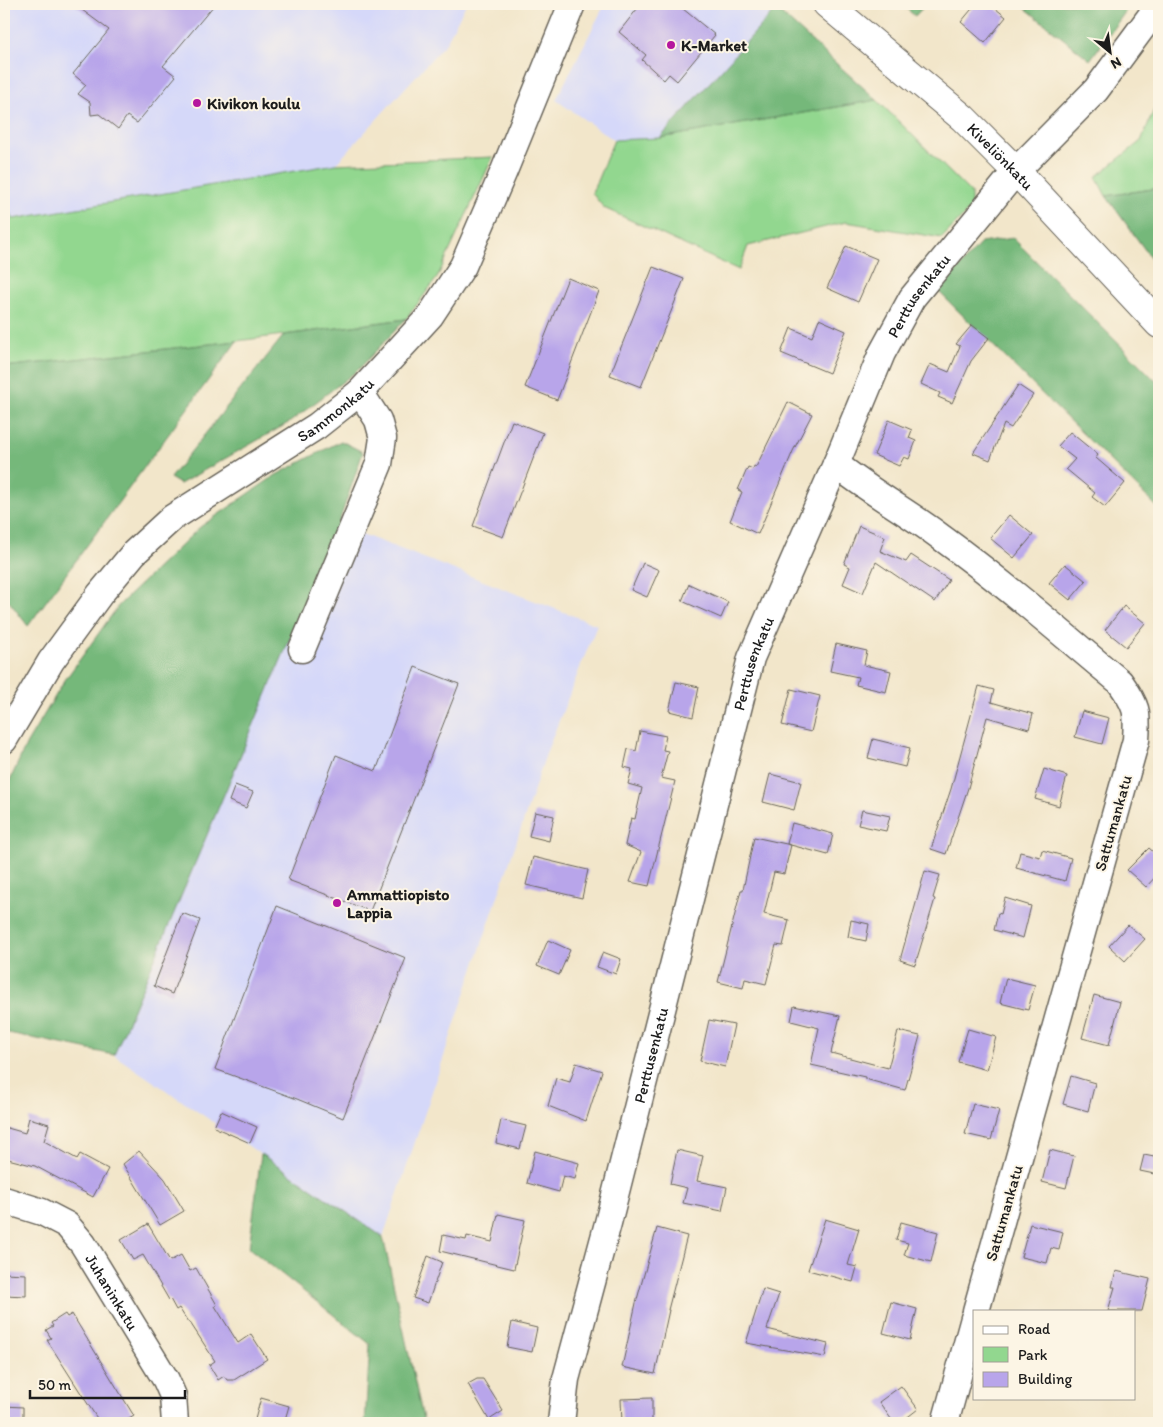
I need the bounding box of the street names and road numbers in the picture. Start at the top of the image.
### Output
street label: Kiveliönkatu [964,119,1038,194]
street label: Perttusenkatu [883,249,954,341]
street label: Sammonkatu [294,374,378,446]
street label: Perttusenkatu [729,613,778,712]
street label: Sattumankatu [1090,773,1136,873]
street label: Perttusenkatu [629,1005,672,1105]
street label: Sattumankatu [981,1163,1027,1263]
street label: Juhaninkatu [82,1250,143,1334]

